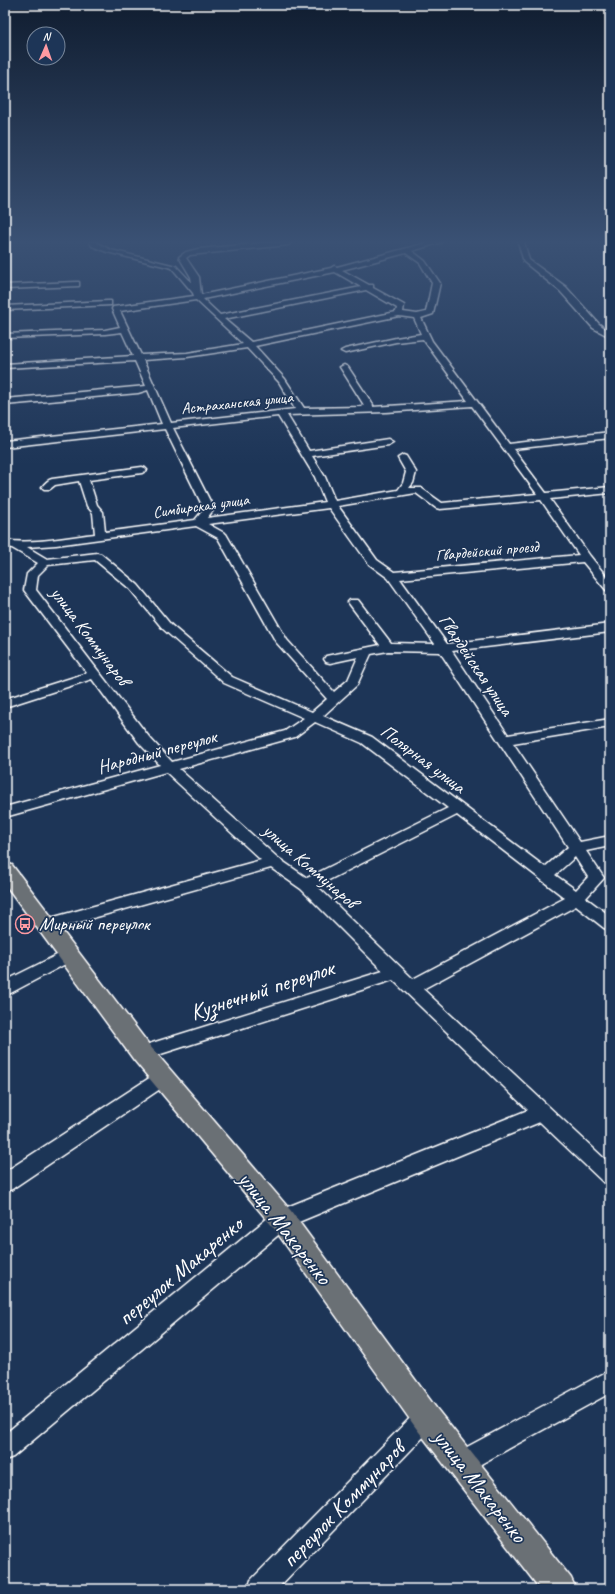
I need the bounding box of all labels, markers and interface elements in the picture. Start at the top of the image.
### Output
north arrow [26,26,66,66]
text: N [43,29,52,43]
street label: Астраханская улица [180,387,295,419]
street label: Симбирская улица [152,489,251,523]
street label: Гвардейский проезд [435,536,541,565]
street label: улица Коммунаров [44,581,138,694]
street label: Гвардейская улица [433,610,520,721]
street label: Полярная улица [376,719,472,800]
street label: Народный переулок [95,724,221,779]
street label: улица Коммунаров [257,818,365,916]
place label: Мирный переулок [39,912,152,936]
bus stop icon: Мирный переулок [14,913,36,935]
street label: Кузнечный переулок [186,952,340,1028]
street label: улица Макаренко [231,1164,339,1292]
street label: переулок Макаренко [111,1208,251,1332]
street label: улица Макаренко [426,1422,534,1550]
street label: переулок Коммунаров [275,1431,414,1574]

